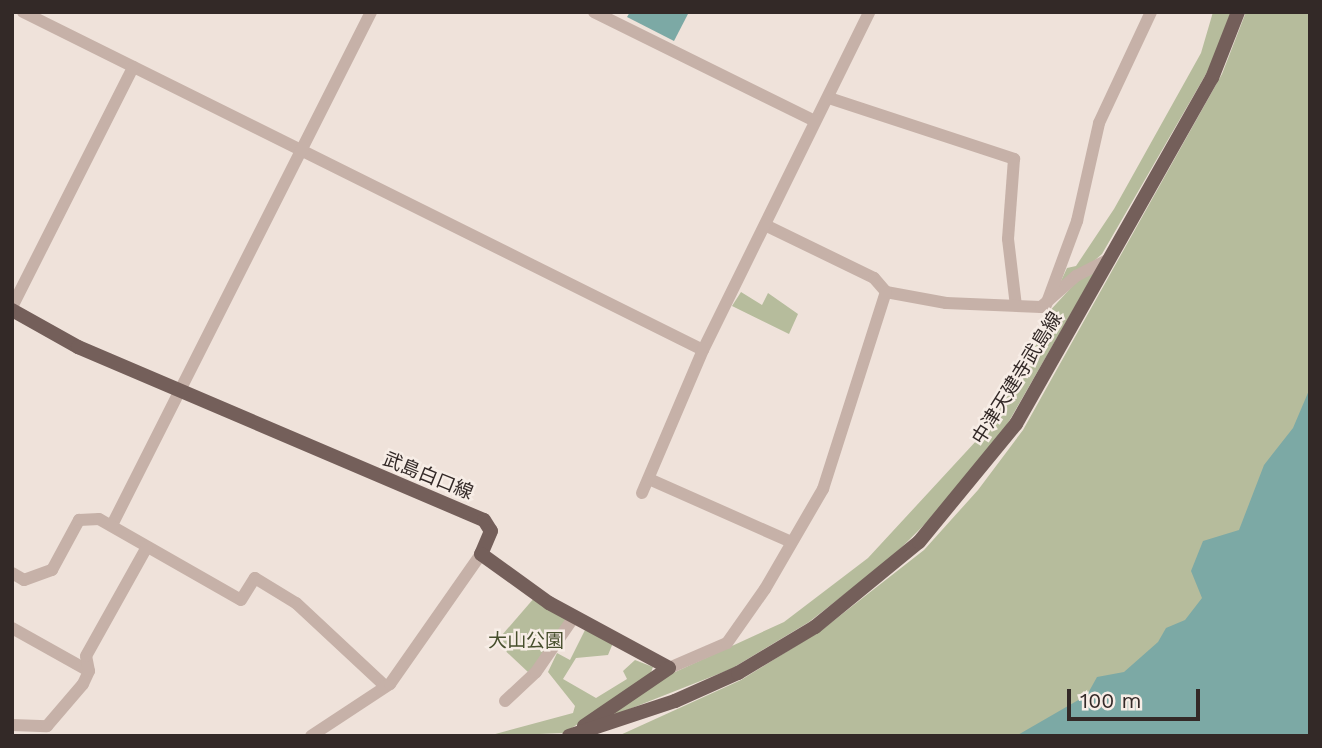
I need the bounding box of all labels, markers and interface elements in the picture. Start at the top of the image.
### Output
street label: 中津天建寺武島線 [967,308,1067,448]
street label: 武島白口線 [380,448,476,504]
park label: 大山公園 [488,630,564,652]
scale bar [1070,674,1203,718]
text: 100 m [1080,688,1142,713]

